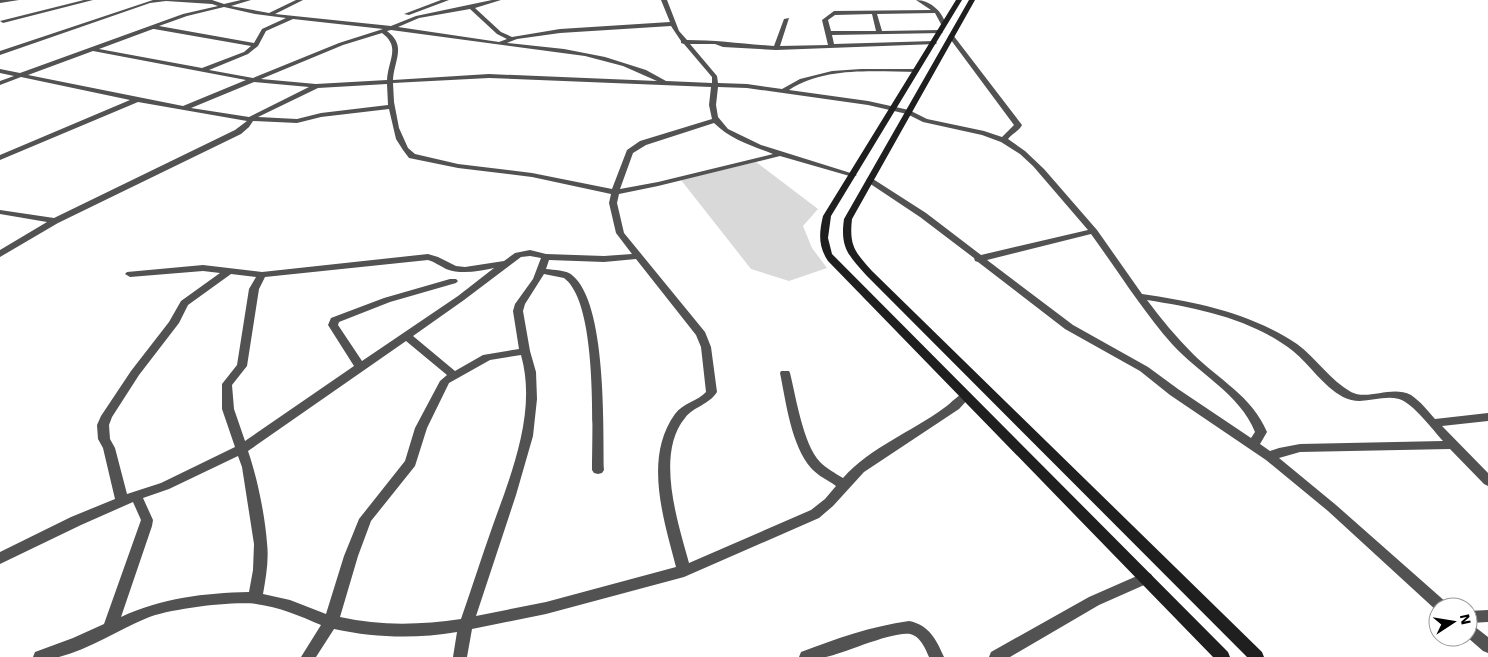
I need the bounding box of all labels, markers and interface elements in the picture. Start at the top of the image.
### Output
north arrow [1428,597,1478,647]
text: N [1457,613,1475,626]

